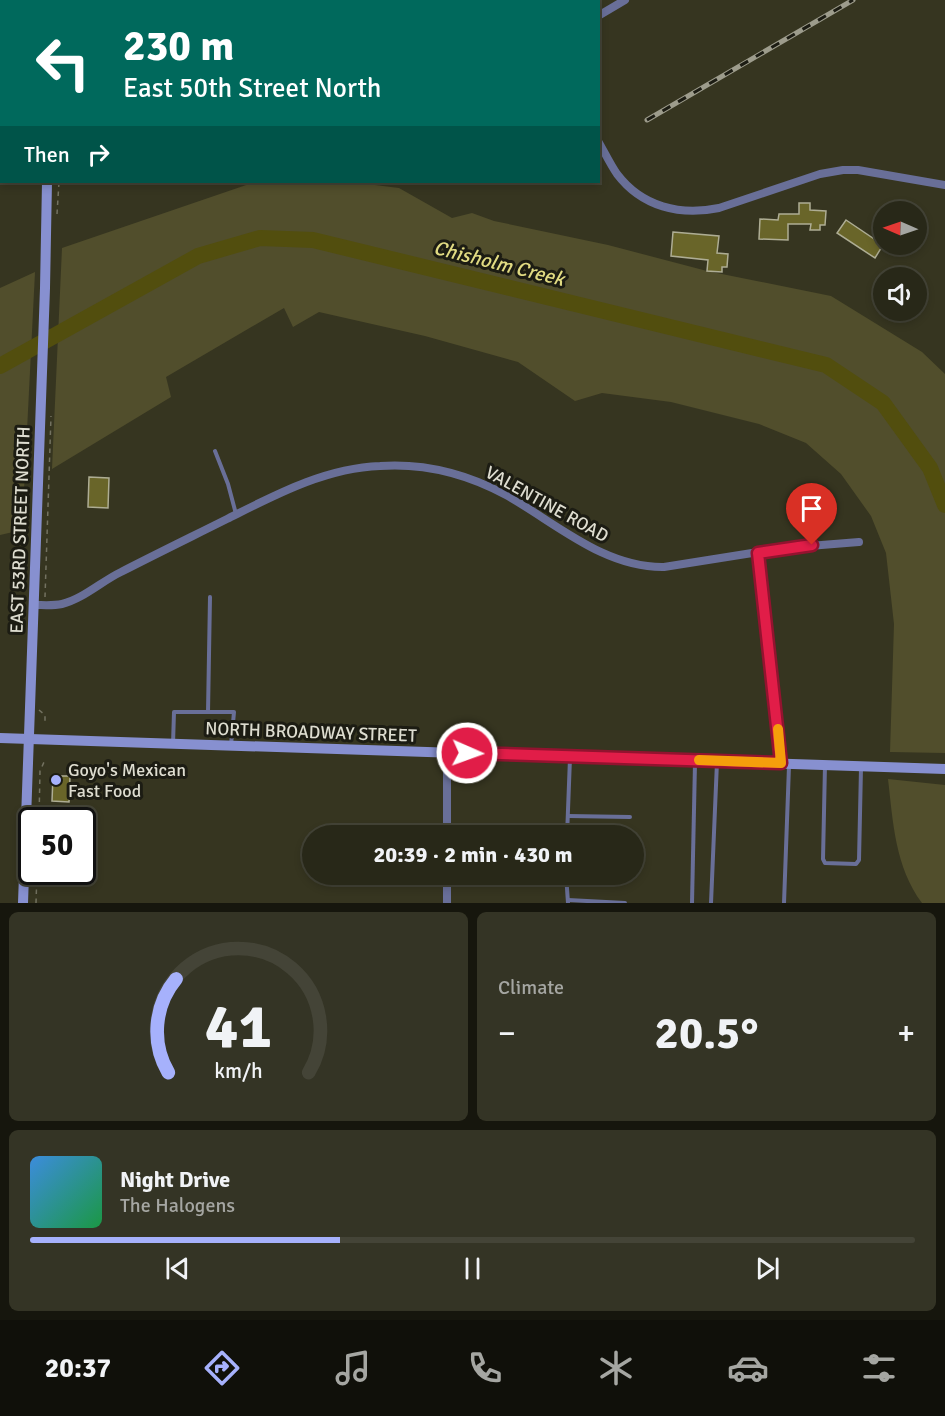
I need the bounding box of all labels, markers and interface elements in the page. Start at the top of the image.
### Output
text: 230 m [123,21,234,72]
icon: left [24,24,102,102]
text: East 50th Street North [123,72,382,105]
icon: right [82,138,115,171]
text: Then [24,141,70,168]
north arrow [873,201,927,255]
map controls [873,201,927,321]
water label: Chisholm Creek [431,235,569,292]
button: sound [873,267,927,321]
street label: EAST 53RD STREET NORTH [5,426,35,634]
street label: VALENTINE ROAD [482,461,612,547]
pin [786,483,837,545]
icon: arrive [795,492,828,525]
street label: NORTH BROADWAY STREET [205,717,417,747]
position arrow [435,721,499,785]
place label: Goyo's Mexican Fast Food [68,759,186,802]
marker: Goyo's Mexican Fast Food [49,773,63,787]
speed limit sign: 50 [18,807,96,885]
text: 20:39 · 2 min · 430 m [373,841,573,868]
text: Climate [498,975,564,1000]
text: 41 [205,988,272,1065]
text: 20.5° [655,1006,758,1061]
text: − [498,1013,516,1054]
text: + [897,1013,915,1054]
text: km/h [214,1059,263,1085]
text: Night Drive [120,1166,230,1193]
text: The Halogens [120,1193,235,1218]
icon: previous [161,1252,194,1285]
icon: pause [456,1252,489,1285]
icon: next [751,1252,784,1285]
icon: directions [201,1347,243,1389]
icon: music [332,1347,374,1389]
icon: phone [464,1347,506,1389]
icon: climate [595,1347,637,1389]
icon: car [727,1347,769,1389]
icon: filters [858,1347,900,1389]
text: 20:37 [45,1352,111,1385]

